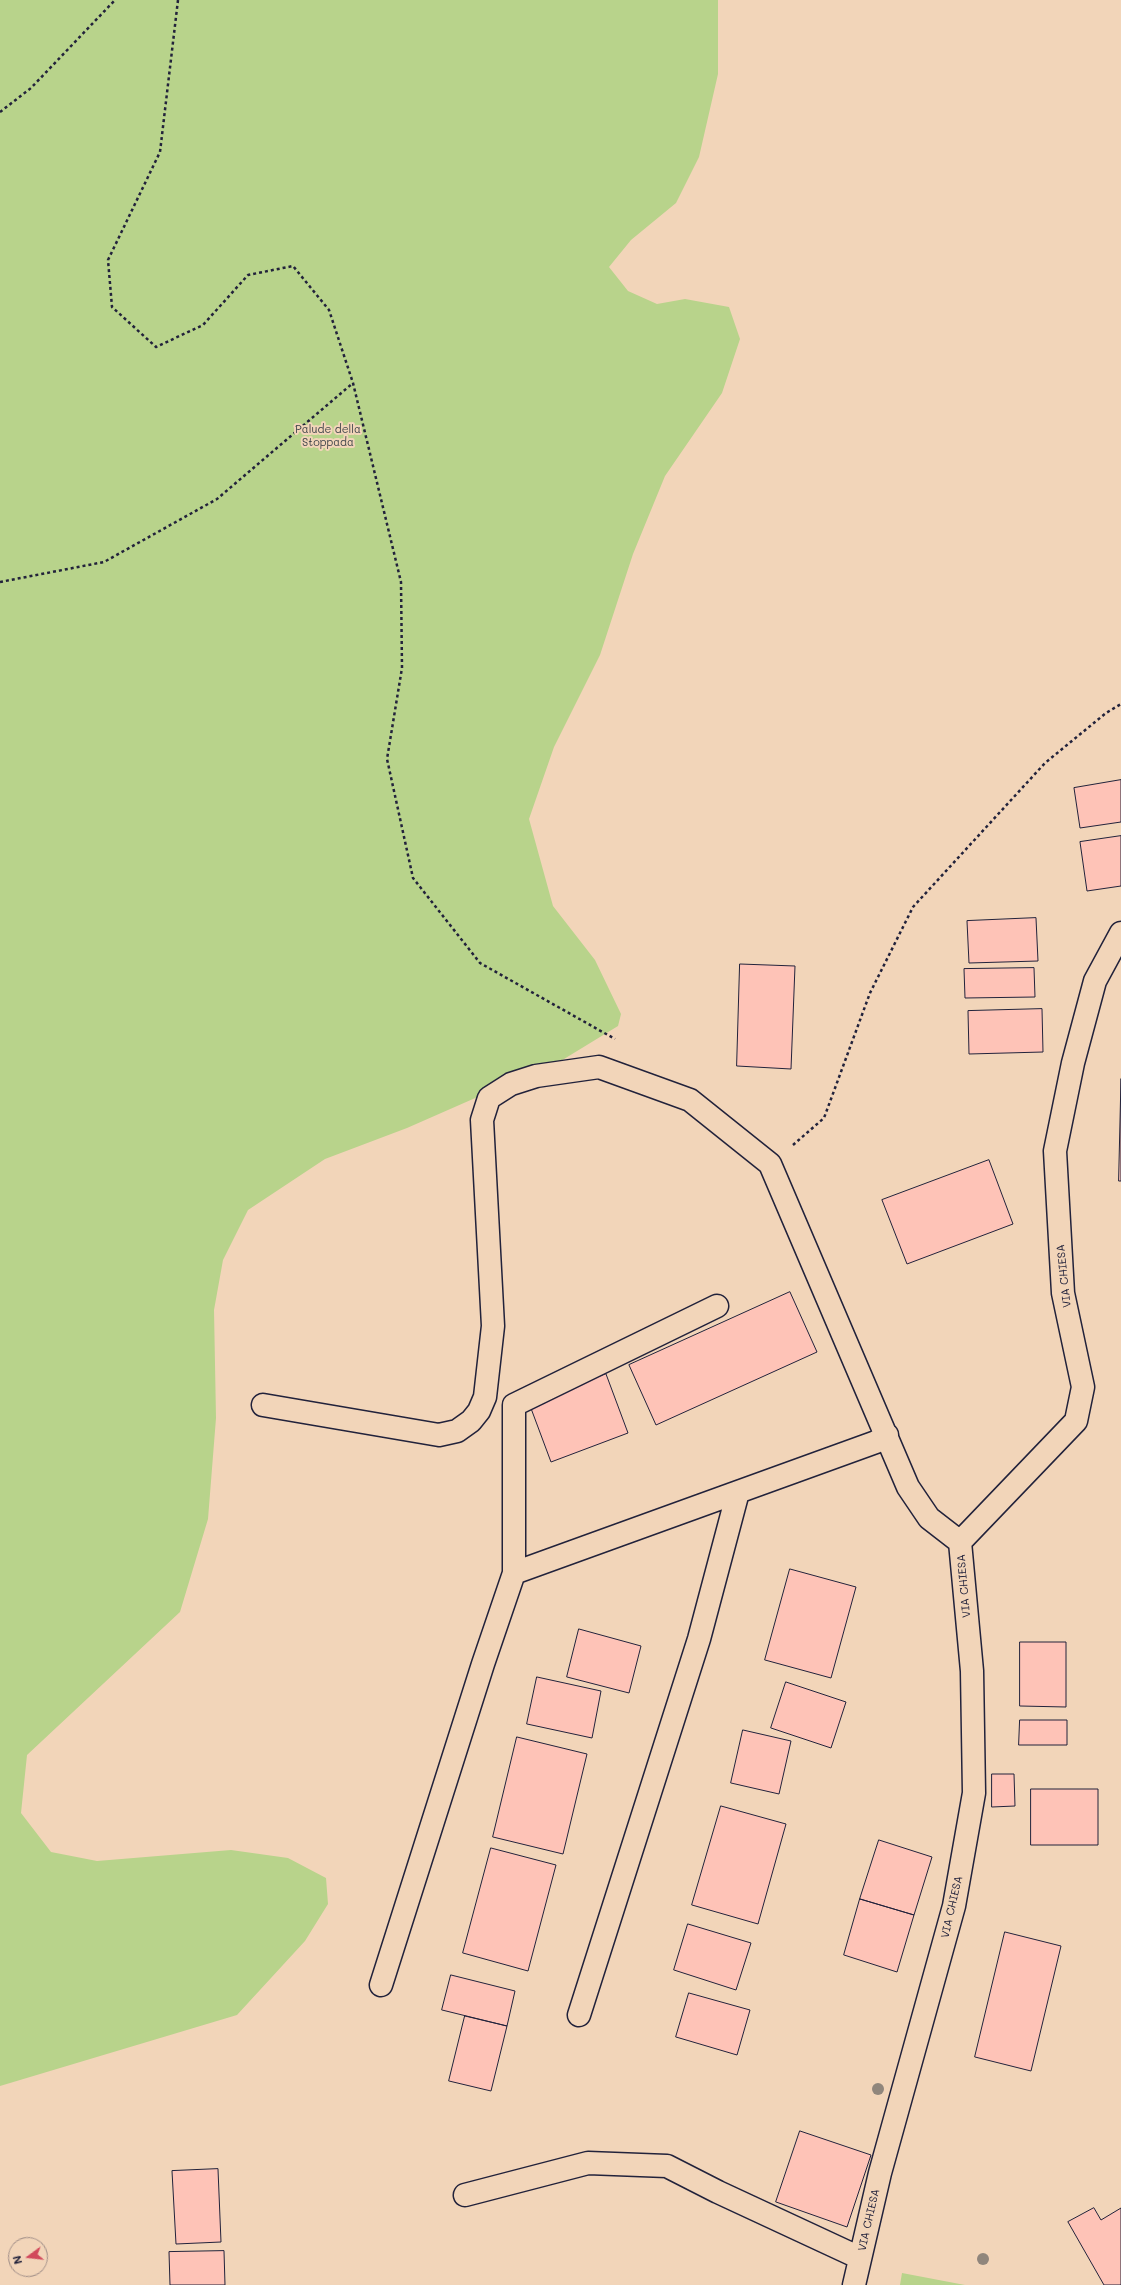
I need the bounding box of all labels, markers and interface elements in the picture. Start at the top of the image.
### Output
park label: Palude della Stoppada [295,423,361,449]
street label: VIA CHIESA [1054,1244,1074,1308]
street label: VIA CHIESA [955,1554,973,1618]
street label: VIA CHIESA [938,1875,966,1939]
street label: VIA CHIESA [855,2188,883,2252]
north arrow [8,2237,48,2277]
text: N [9,2254,25,2266]

